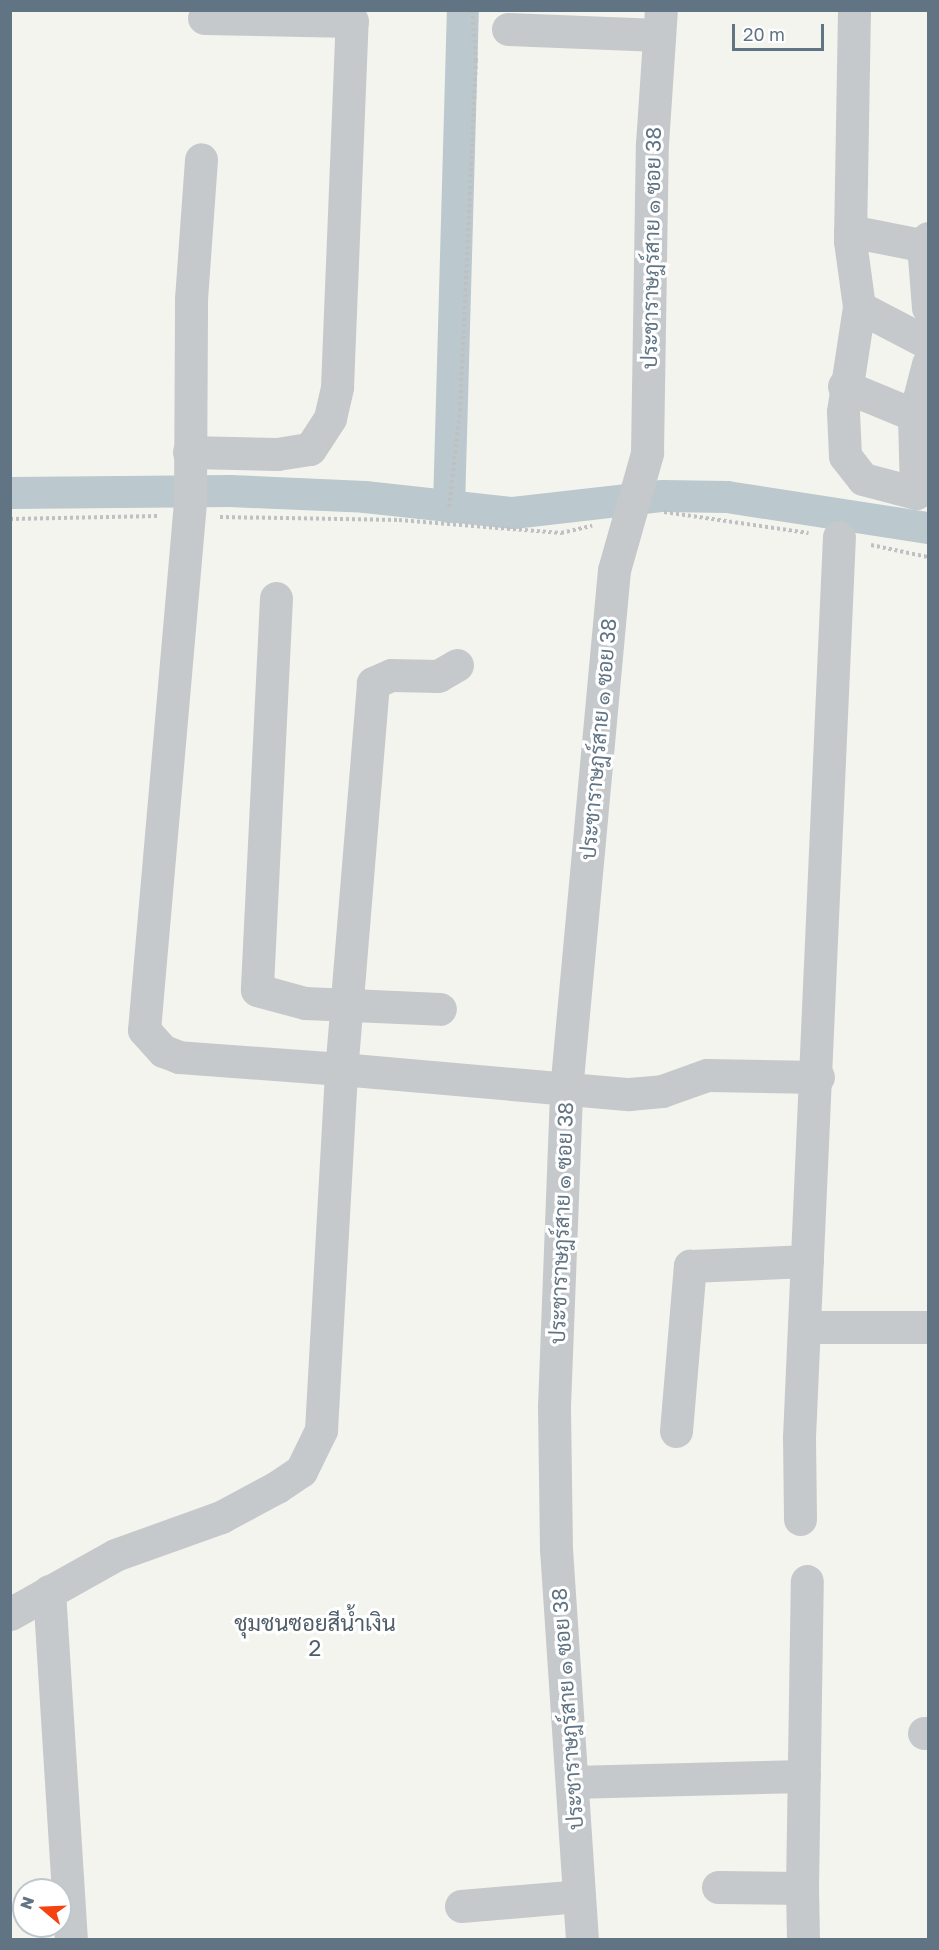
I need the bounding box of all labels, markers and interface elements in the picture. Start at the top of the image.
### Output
scale bar [735,12,826,50]
text: 20 m [743,23,785,45]
street label: ประชาราษฎร์สาย ๑ ซอย 38 [636,127,666,369]
street label: ประชาราษฎร์สาย ๑ ซอย 38 [575,617,621,861]
street label: ประชาราษฎร์สาย ๑ ซอย 38 [544,1101,578,1345]
street label: ประชาราษฎร์สาย ๑ ซอย 38 [546,1587,588,1831]
district label: ชุมชนซอยสีน้ำเงิน 2 [234,1609,396,1660]
north arrow [12,1878,72,1938]
text: N [15,1894,38,1912]

